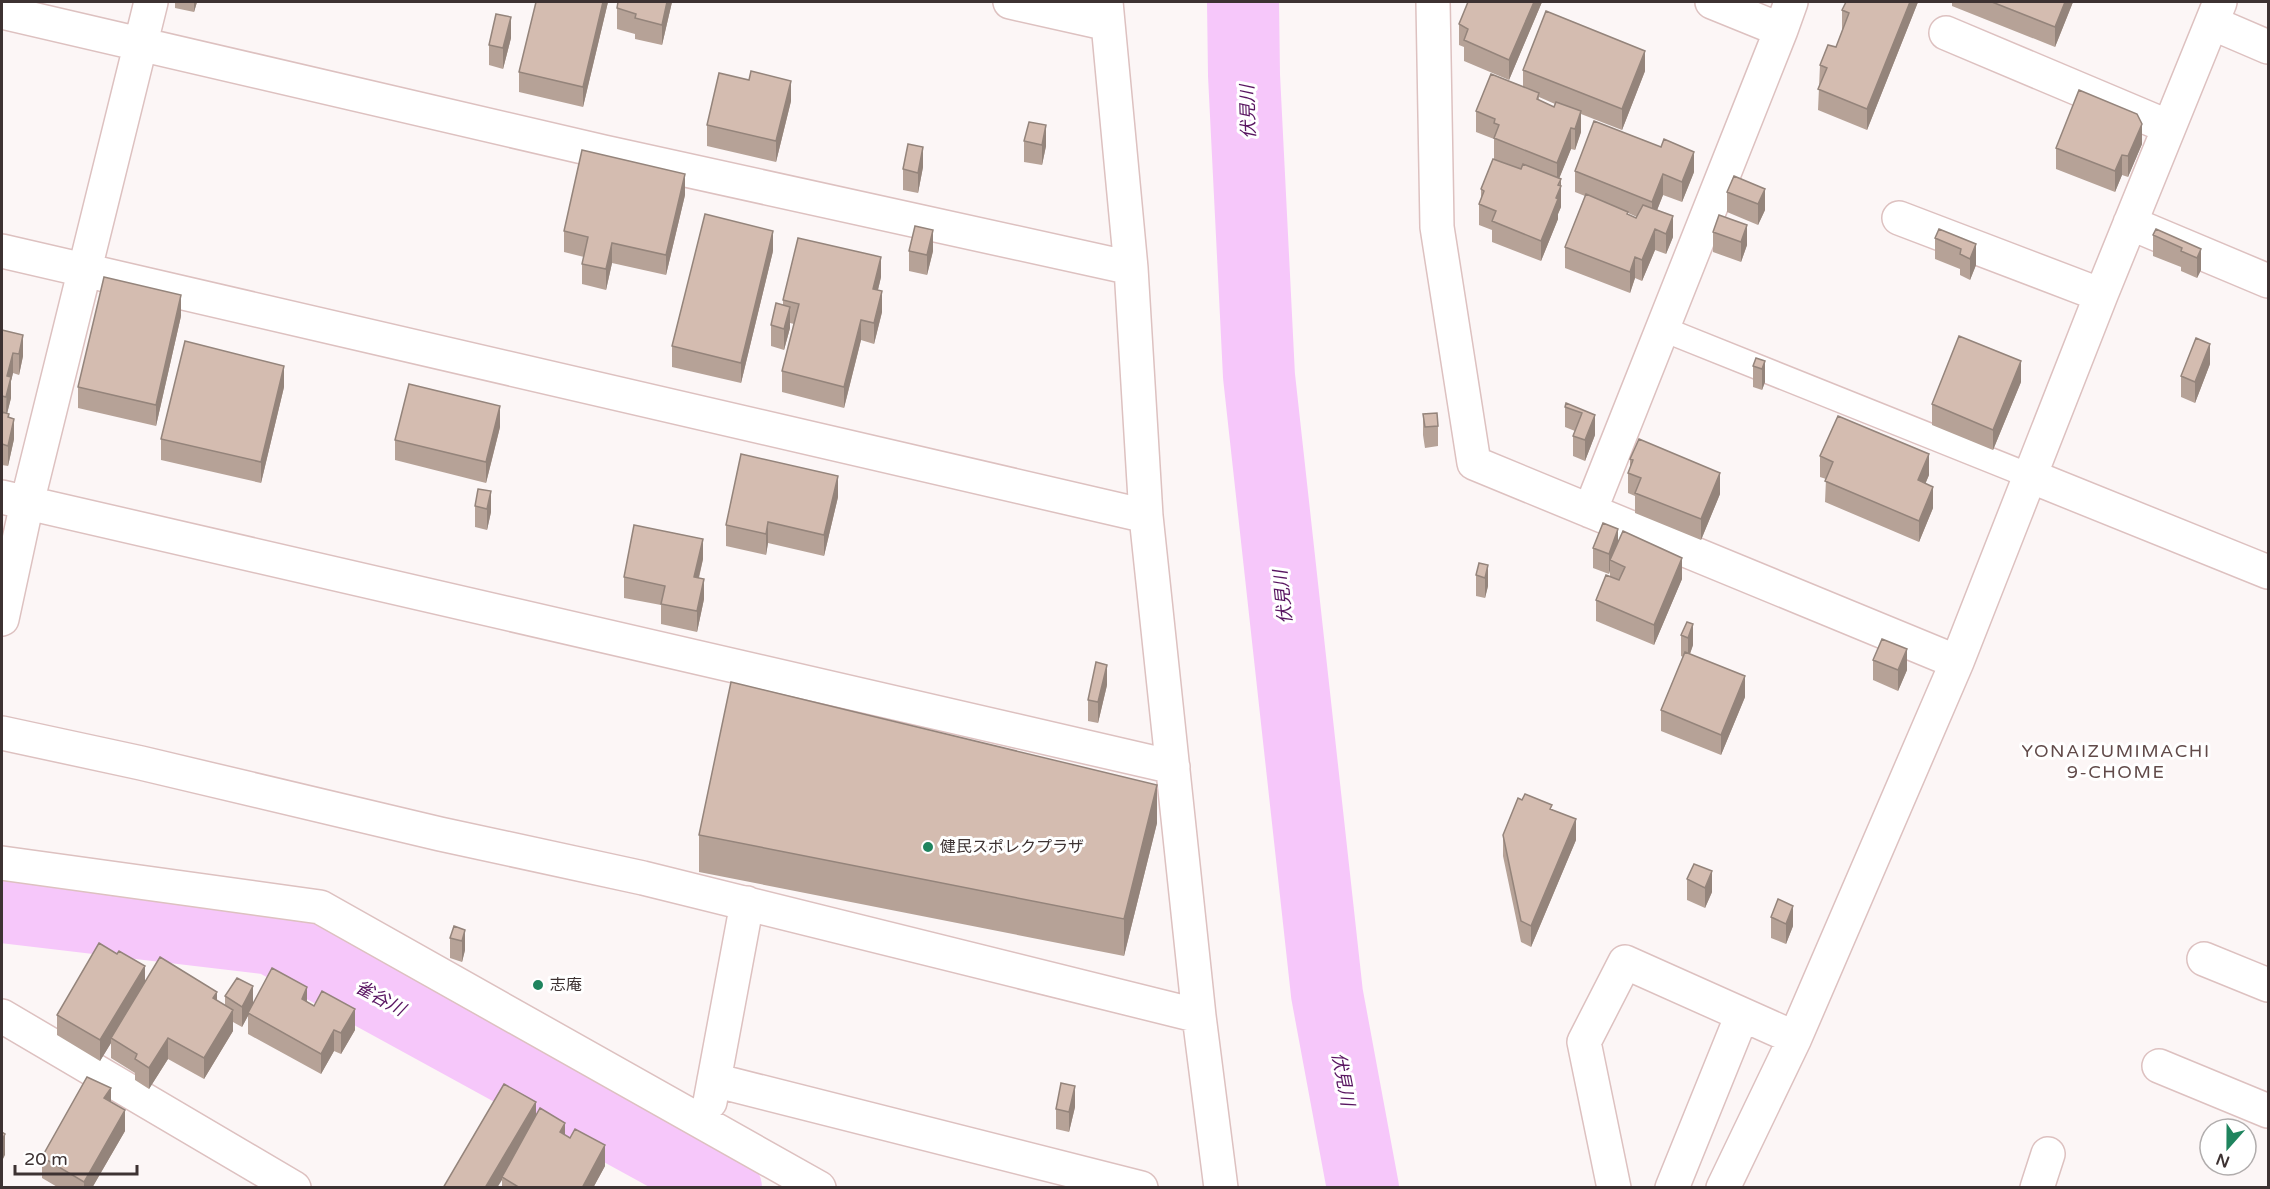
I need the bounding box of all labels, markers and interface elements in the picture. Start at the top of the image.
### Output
water label: 伏見川 [1236,83,1260,139]
water label: 伏見川 [1269,567,1297,625]
district label: YONAIZUMIMACHI 9-CHOME [2021,740,2211,783]
place label: 健民スポレクプラザ [940,837,1084,857]
marker: 健民スポレクプラザ [921,840,935,854]
water label: 雀谷川 [351,975,411,1022]
place label: 志庵 [550,975,582,995]
marker: 志庵 [531,978,545,992]
water label: 伏見川 [1327,1050,1359,1110]
north arrow [2198,1117,2258,1177]
scale bar [15,1138,136,1176]
text: 20 m [24,1148,68,1170]
text: N [2213,1148,2233,1172]

